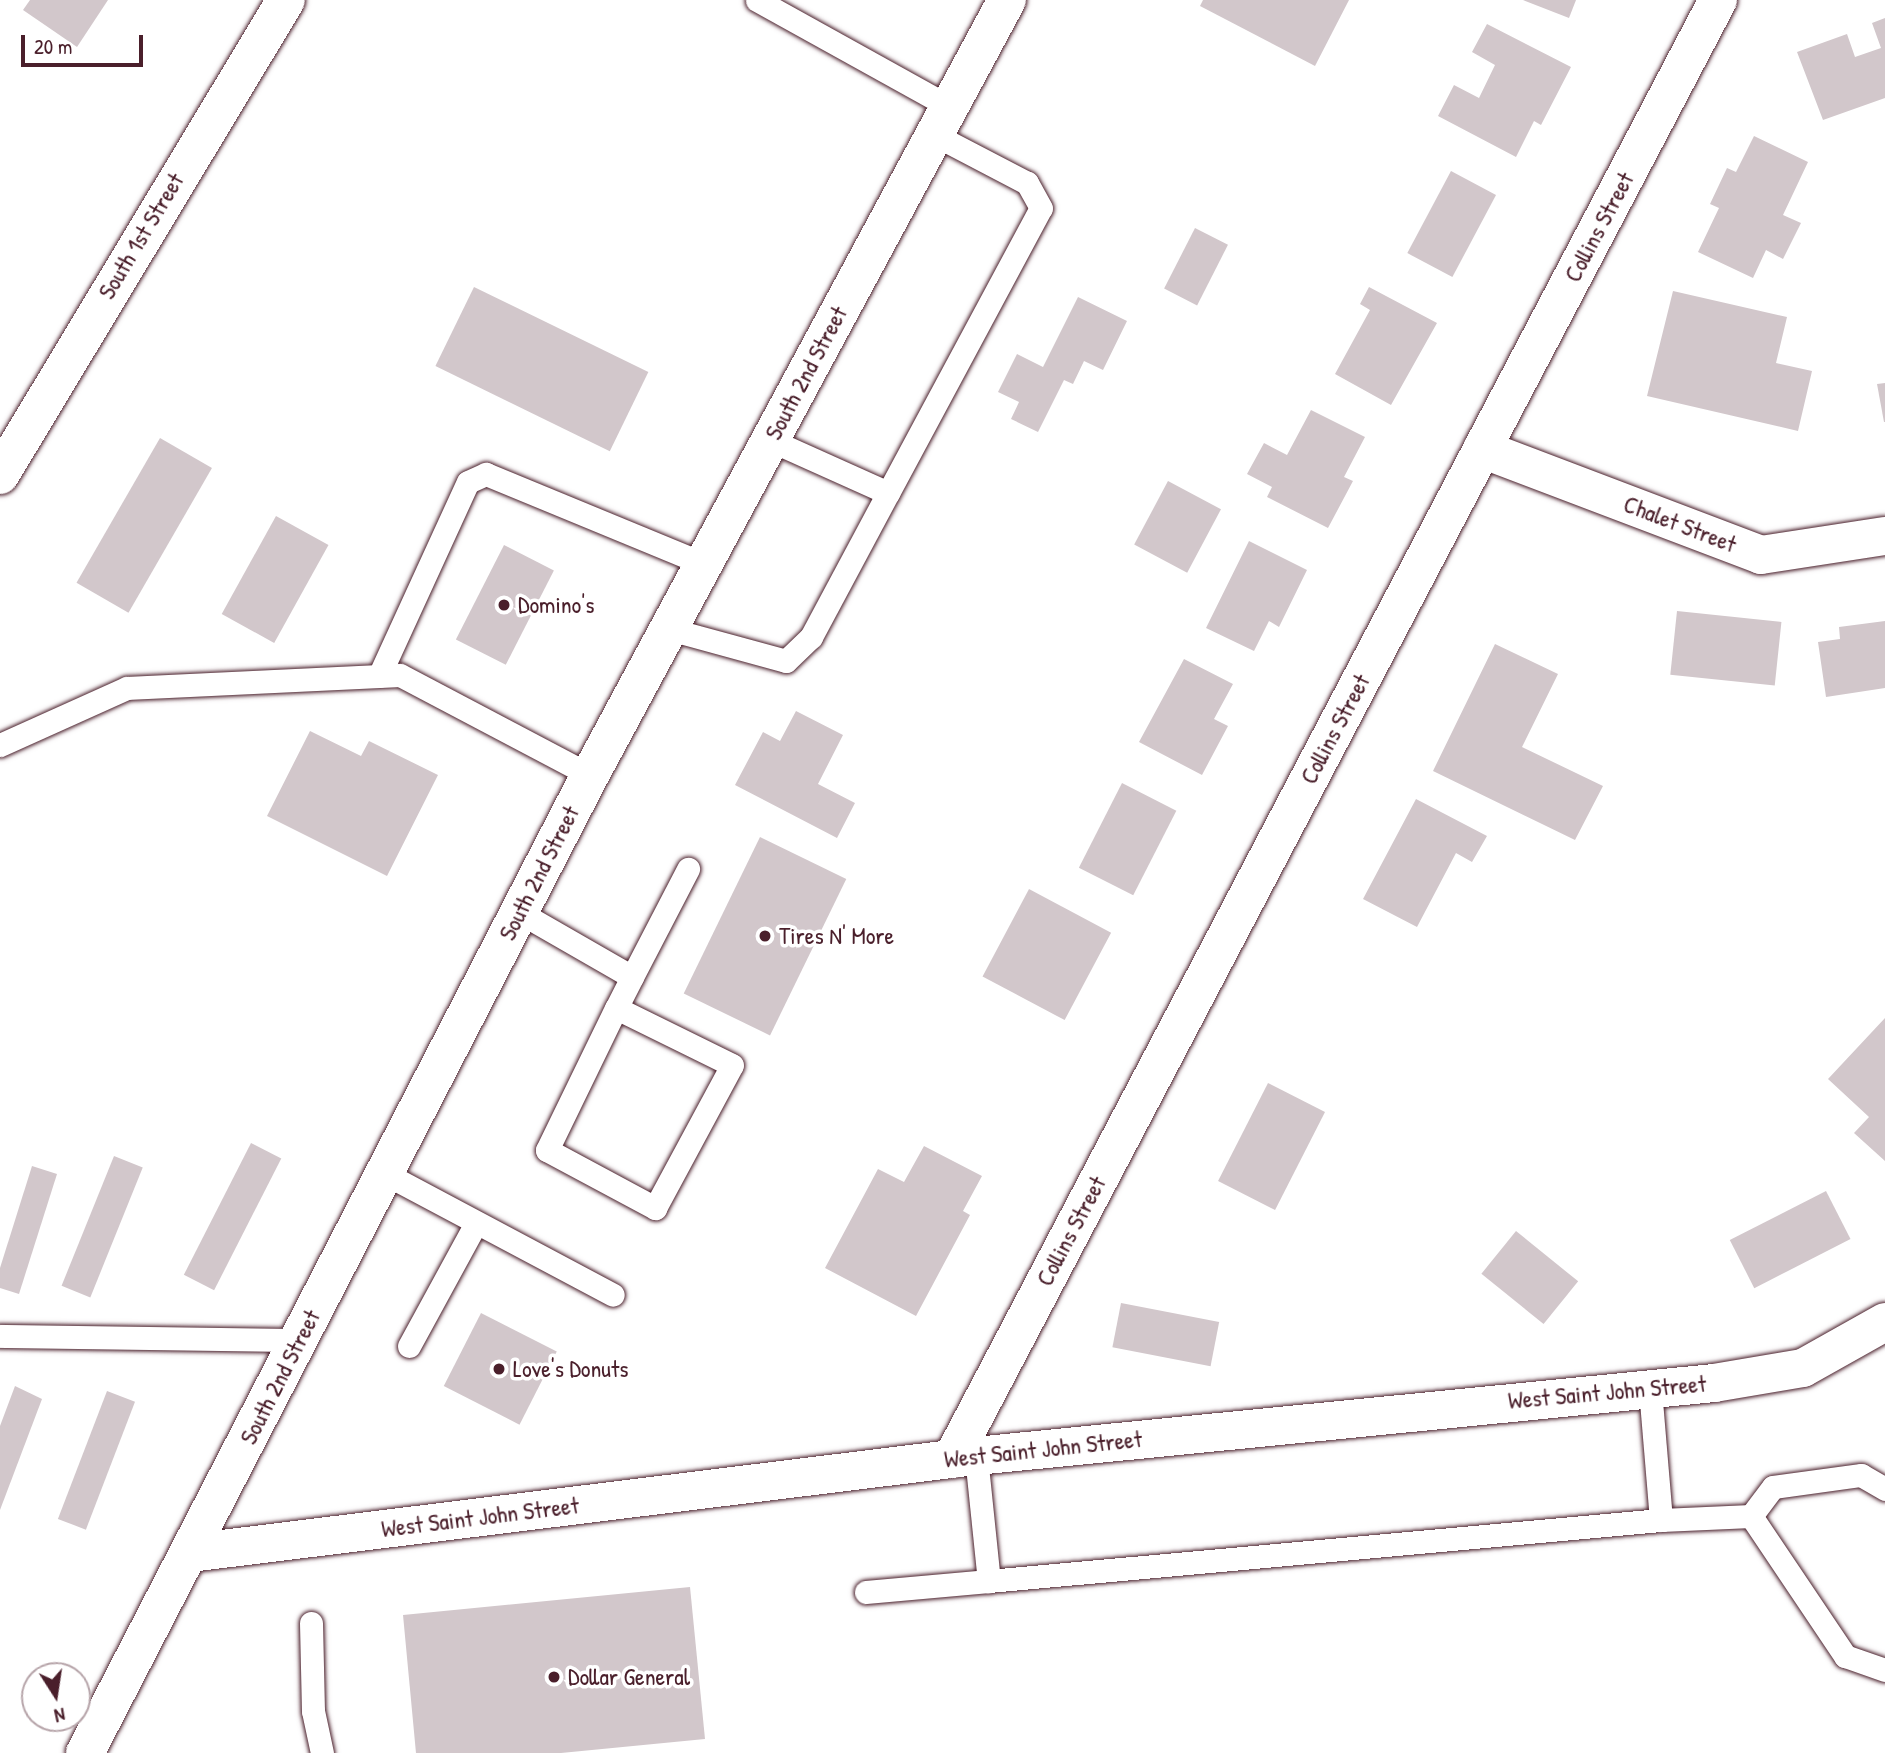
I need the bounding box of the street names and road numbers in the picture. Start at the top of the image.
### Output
street label: Collins Street [1558,167,1640,287]
street label: South 1st Street [92,168,190,304]
street label: South 2nd Street [759,301,853,445]
street label: Chalet Street [1620,489,1740,559]
street label: Collins Street [1294,669,1376,789]
street label: South 2nd Street [493,801,585,945]
street label: Collins Street [1030,1171,1112,1291]
street label: South 2nd Street [234,1305,326,1449]
street label: West Saint John Street [1507,1369,1707,1415]
street label: West Saint John Street [943,1424,1143,1474]
street label: West Saint John Street [380,1491,580,1543]

